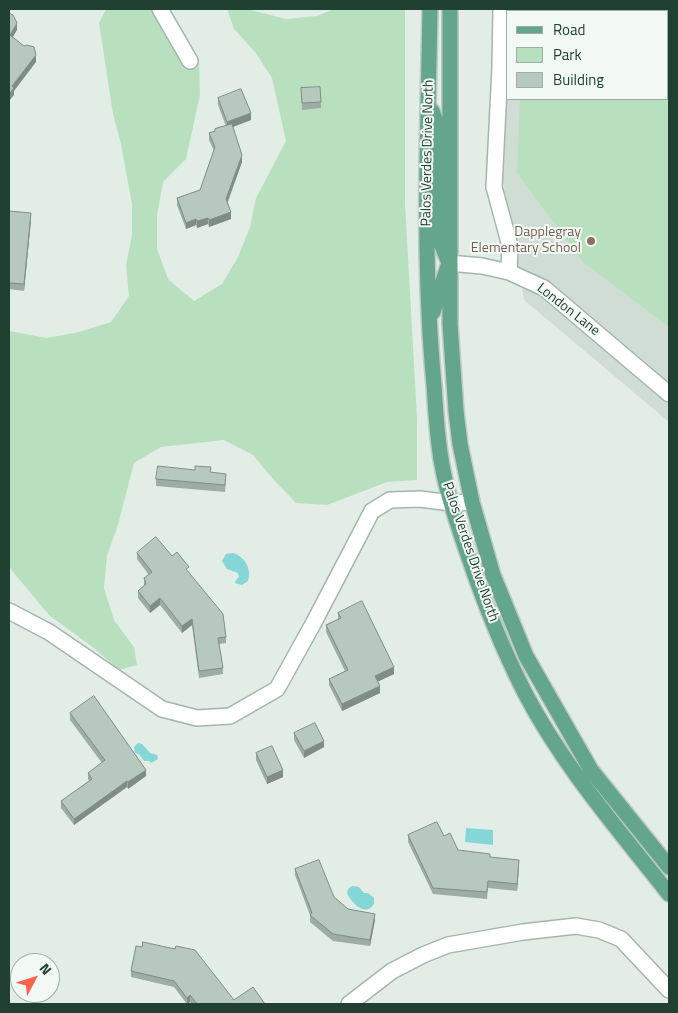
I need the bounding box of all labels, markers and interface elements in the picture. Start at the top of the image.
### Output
legend [506,10,668,100]
text: Road [553,18,585,41]
text: Park [553,43,582,66]
text: Building [553,68,604,91]
street label: Palos Verdes Drive North [418,80,438,226]
place label: Dapplegray Elementary School [471,225,581,258]
marker: Dapplegray Elementary School [585,235,597,247]
street label: London Lane [533,280,603,340]
street label: Palos Verdes Drive North [438,480,502,624]
north arrow [10,953,60,1003]
text: N [35,958,57,979]

